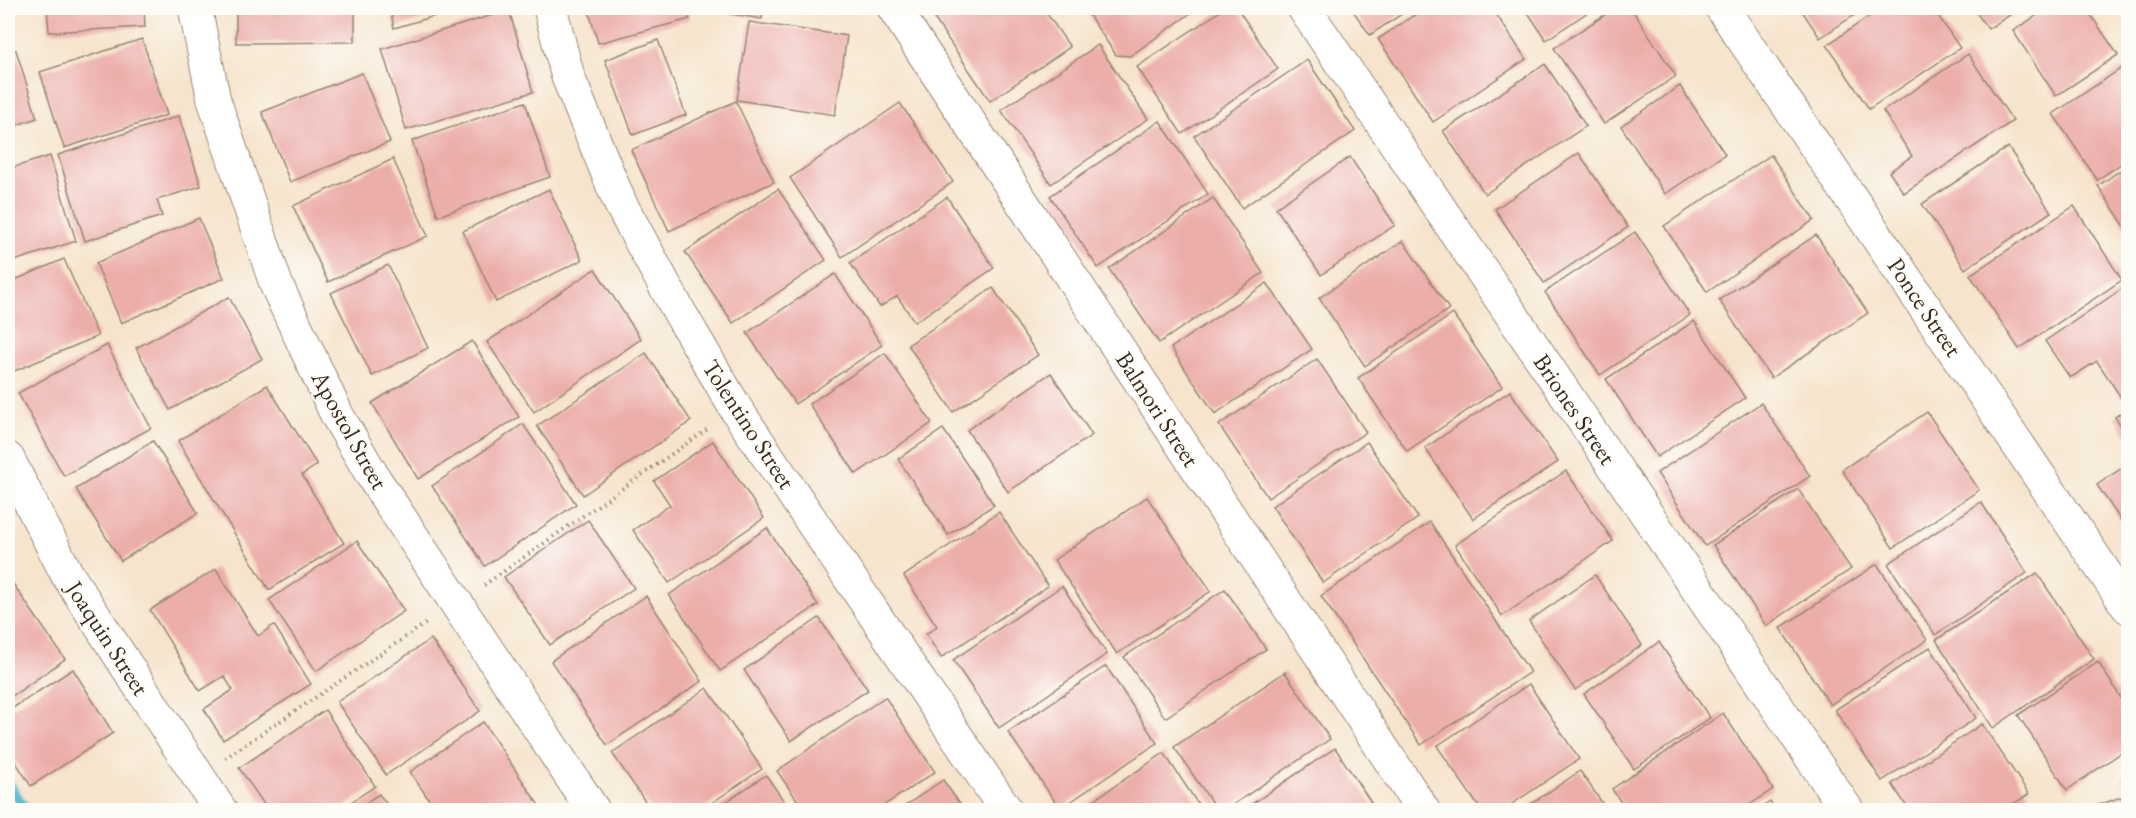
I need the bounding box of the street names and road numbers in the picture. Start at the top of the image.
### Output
street label: Ponce Street [1881,252,1970,363]
street label: Balmori Street [1109,345,1207,473]
street label: Briones Street [1527,348,1624,471]
street label: Tolentino Street [696,353,803,495]
street label: Apostol Street [304,364,396,495]
street label: Joaquin Street [58,573,157,702]

